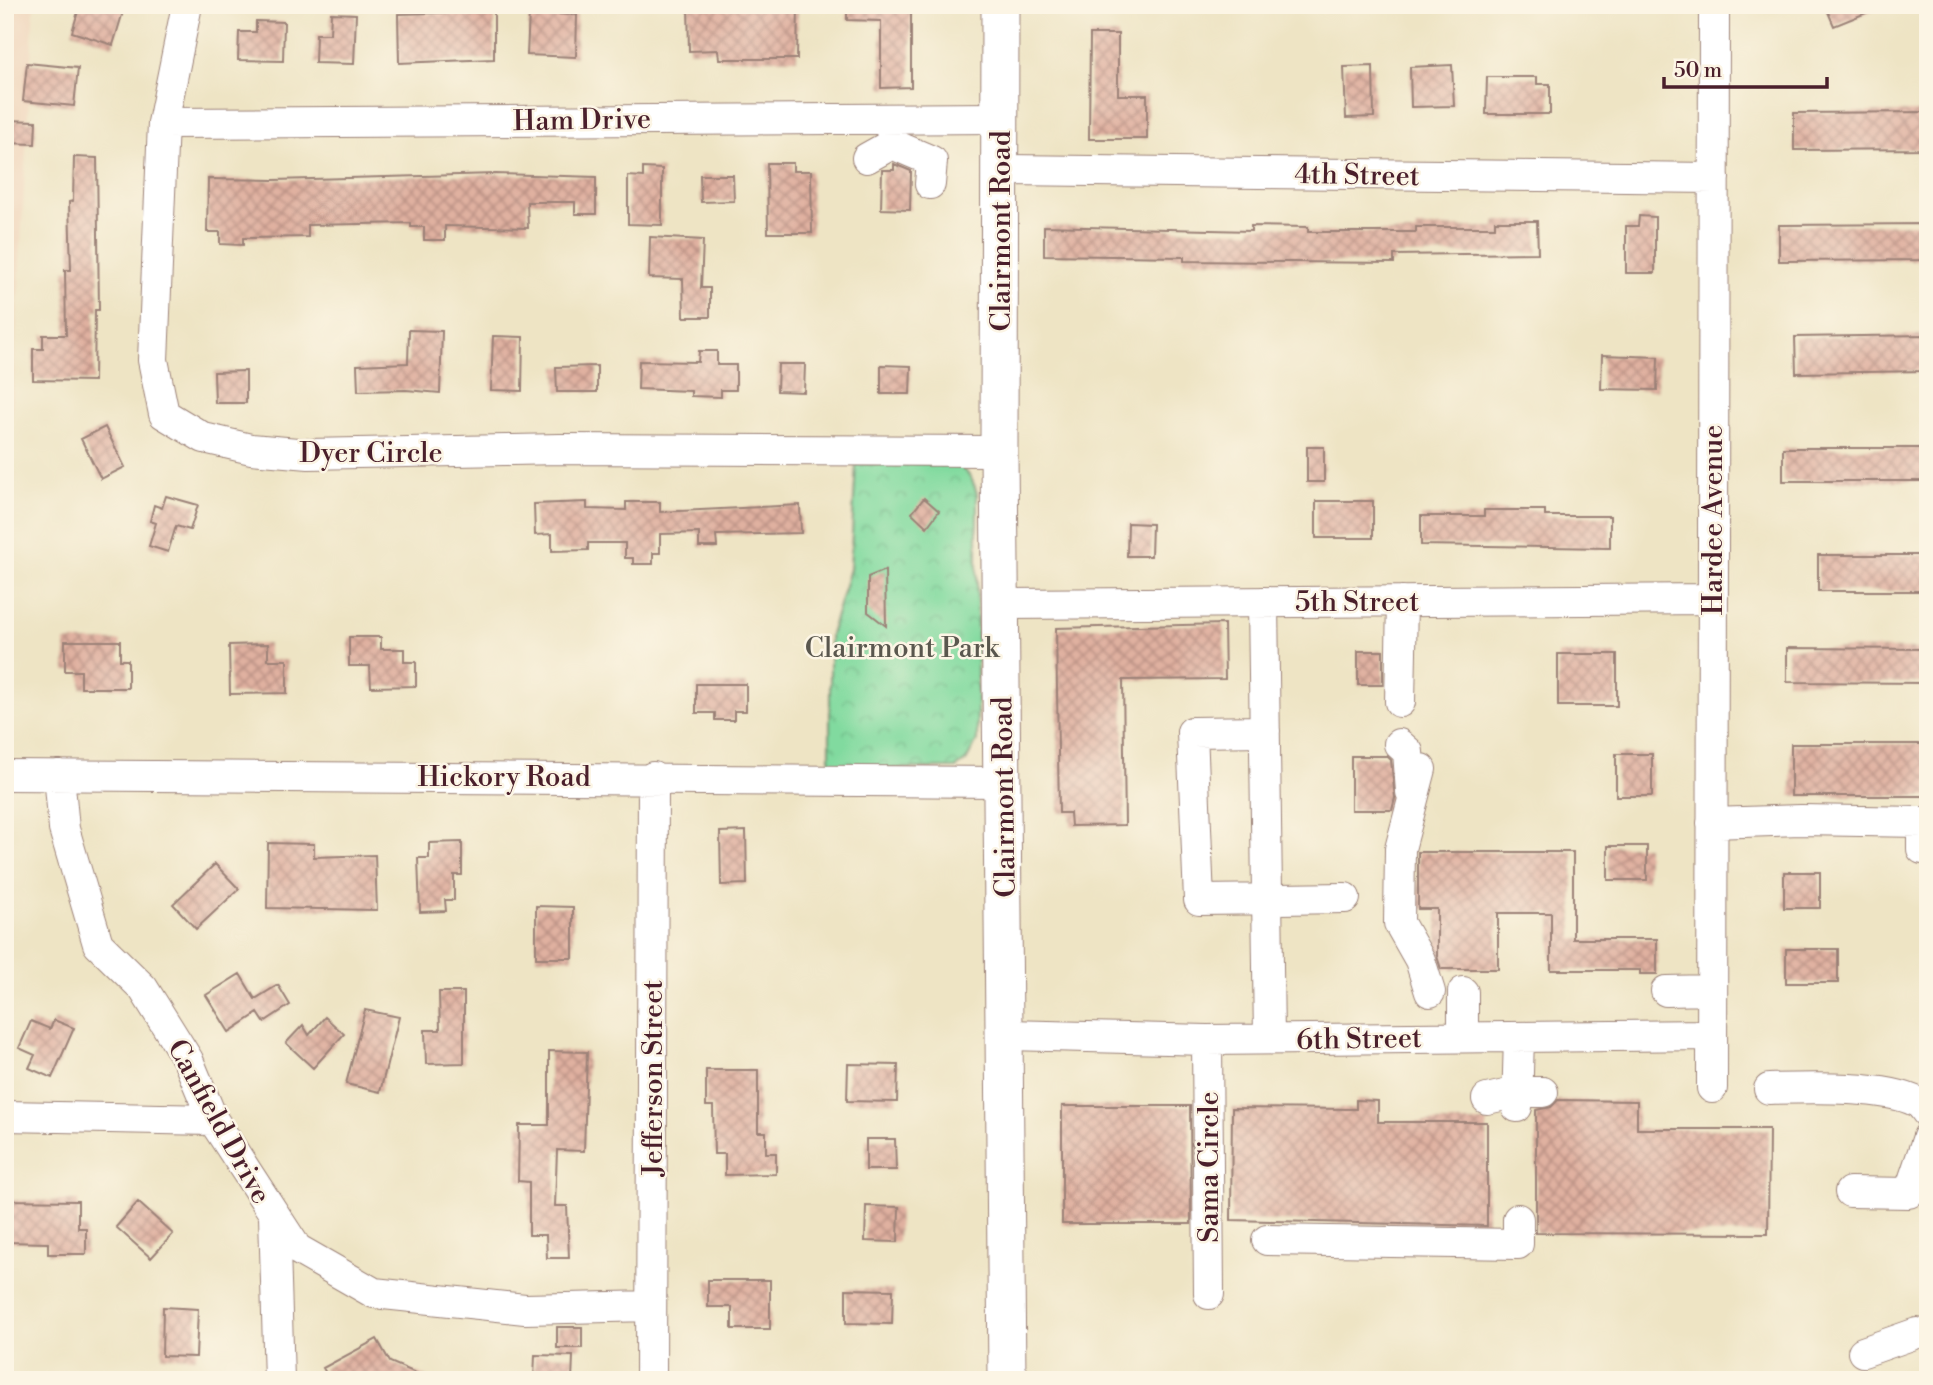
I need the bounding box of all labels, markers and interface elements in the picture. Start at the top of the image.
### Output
scale bar [1664,46,1826,90]
text: 50 m [1674,58,1722,84]
street label: Ham Drive [513,102,651,139]
street label: Clairmont Road [984,130,1019,332]
street label: 4th Street [1294,157,1420,194]
street label: Hardee Avenue [1696,425,1731,615]
street label: Dyer Circle [299,436,443,471]
street label: 5th Street [1295,585,1419,620]
park label: Clairmont Park [805,631,1001,666]
street label: Clairmont Road [985,696,1024,898]
street label: Hickory Road [417,760,591,795]
street label: Jefferson Street [636,980,671,1177]
street label: 6th Street [1296,1021,1422,1058]
street label: Canfield Drive [159,1033,278,1210]
street label: Sama Circle [1192,1091,1227,1243]

